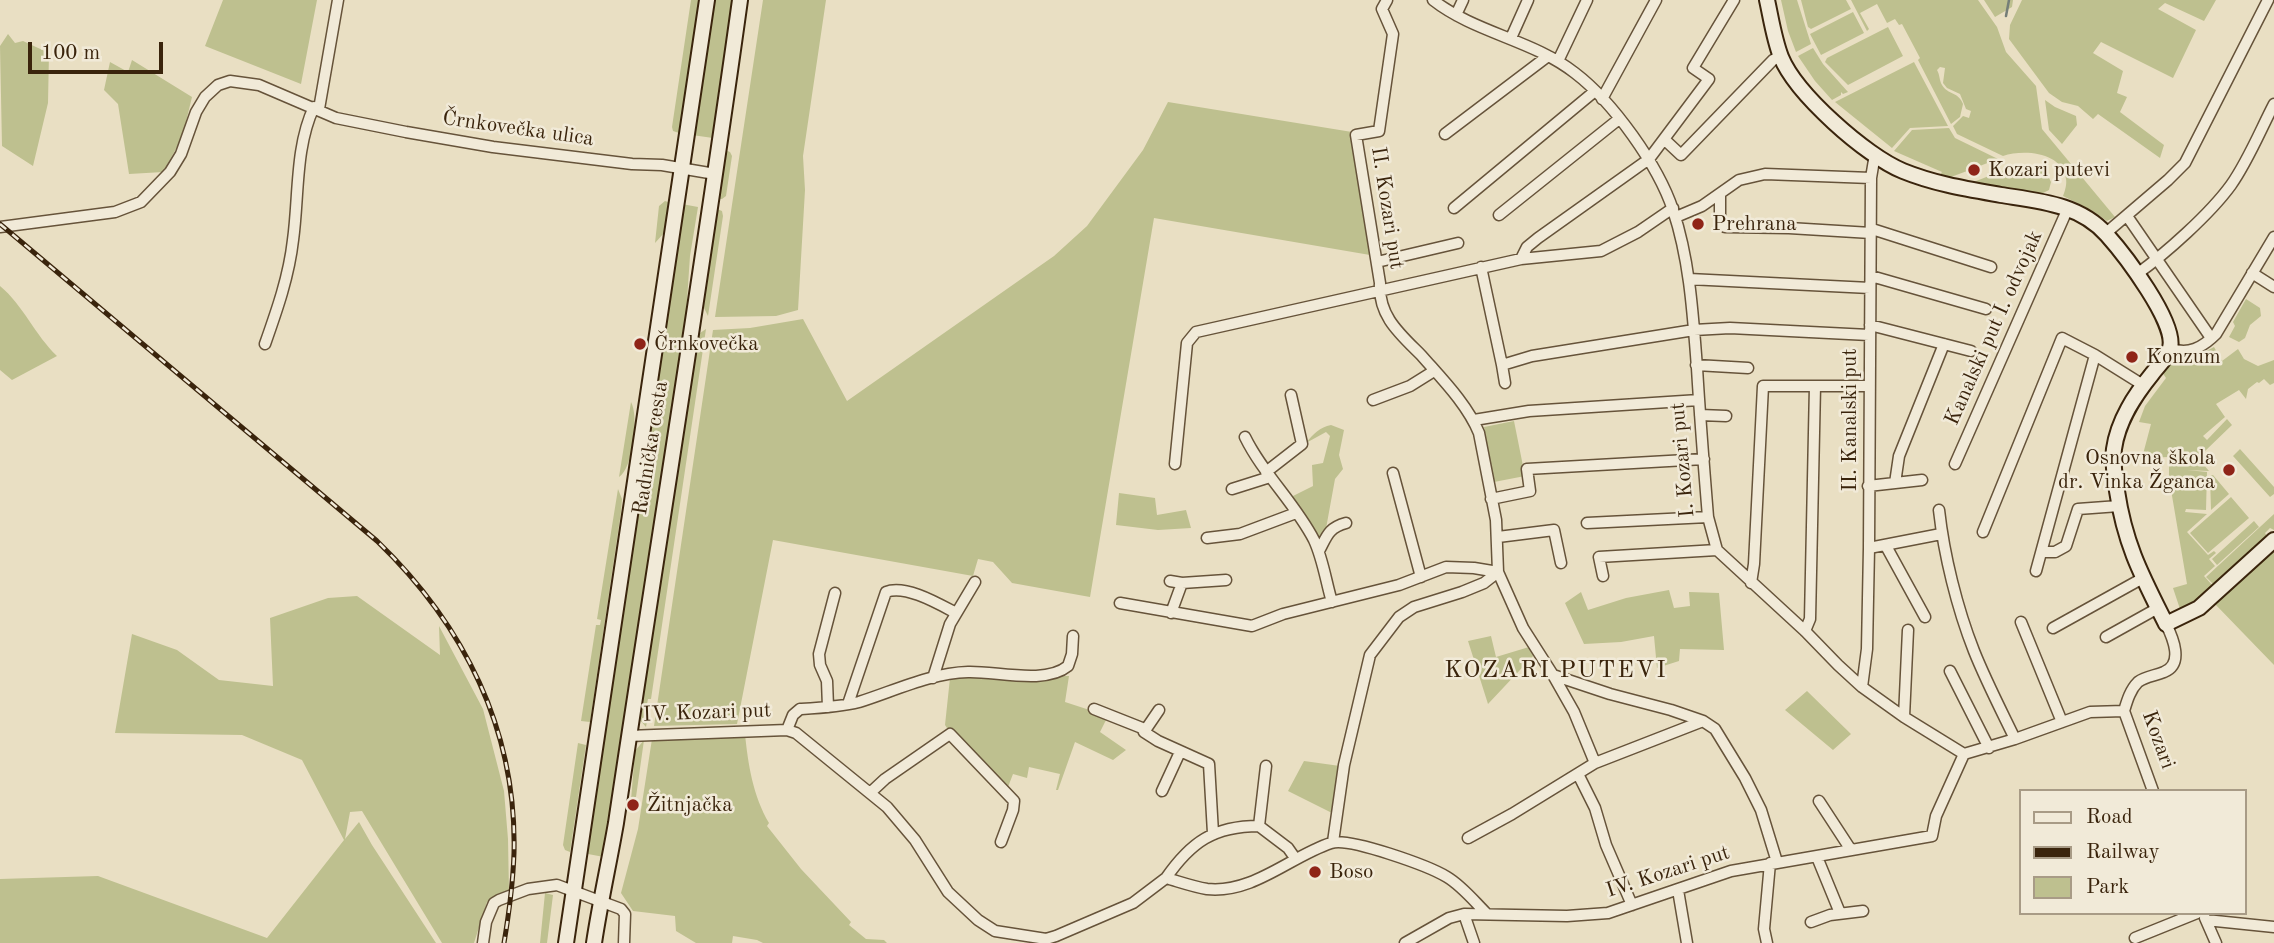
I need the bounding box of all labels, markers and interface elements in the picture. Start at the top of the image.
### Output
scale bar [32,28,166,72]
text: 100 m [41,43,100,64]
street label: Črnkovečka ulica [441,106,595,152]
street label: II. Kozari put [1365,145,1409,271]
place label: Kozari putevi [1988,157,2110,183]
marker: Kozari putevi [1966,162,1982,178]
place label: Prehrana [1712,211,1797,237]
marker: Prehrana [1690,216,1706,232]
street label: Kanalski put I. odvojak [1940,227,2048,429]
place label: Črnkovečka [654,331,759,357]
marker: Črnkovečka [632,336,648,352]
place label: Konzum [2146,344,2221,370]
street label: II. Kanalski put [1837,349,1863,491]
marker: Konzum [2124,349,2140,365]
street label: Radnička cesta [628,379,674,517]
street label: I. Kozari put [1665,401,1701,519]
place label: Osnovna škola dr. Vinka Žganca [2058,445,2215,495]
marker: Osnovna škola dr. Vinka Žganca [2221,462,2237,478]
district label: KOZARI PUTEVI [1446,657,1666,685]
street label: IV. Kozari put [642,698,772,728]
street label: Kozari [2136,707,2180,773]
legend [2018,789,2246,915]
place label: Žitnjačka [647,792,733,818]
marker: Žitnjačka [625,797,641,813]
text: Road [2086,807,2133,828]
street label: IV. Kozari put [1603,840,1733,904]
text: Railway [2086,842,2160,863]
place label: Boso [1329,859,1373,885]
marker: Boso [1307,864,1323,880]
text: Park [2086,877,2129,898]

